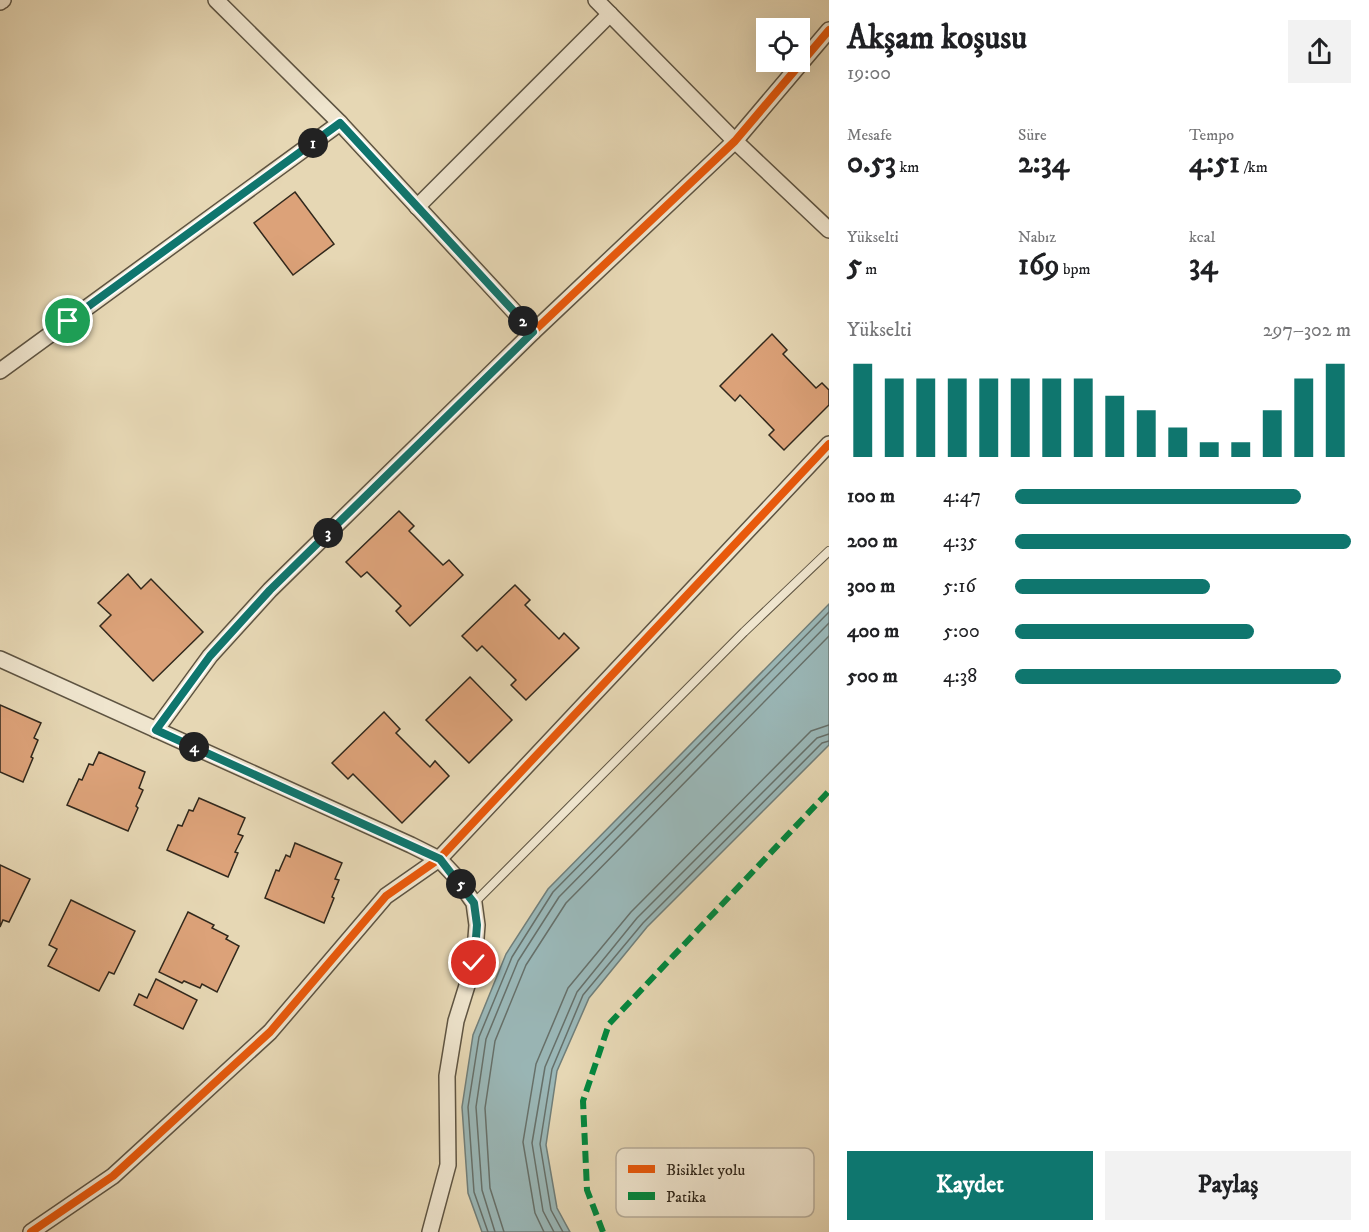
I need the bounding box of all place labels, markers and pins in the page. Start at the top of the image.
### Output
pin: 1 [298,128,328,158]
pin [42,295,93,346]
pin: 2 [508,306,538,336]
pin: 3 [313,518,343,548]
pin: 4 [179,732,209,762]
pin: 5 [446,869,476,899]
pin [448,937,499,988]

